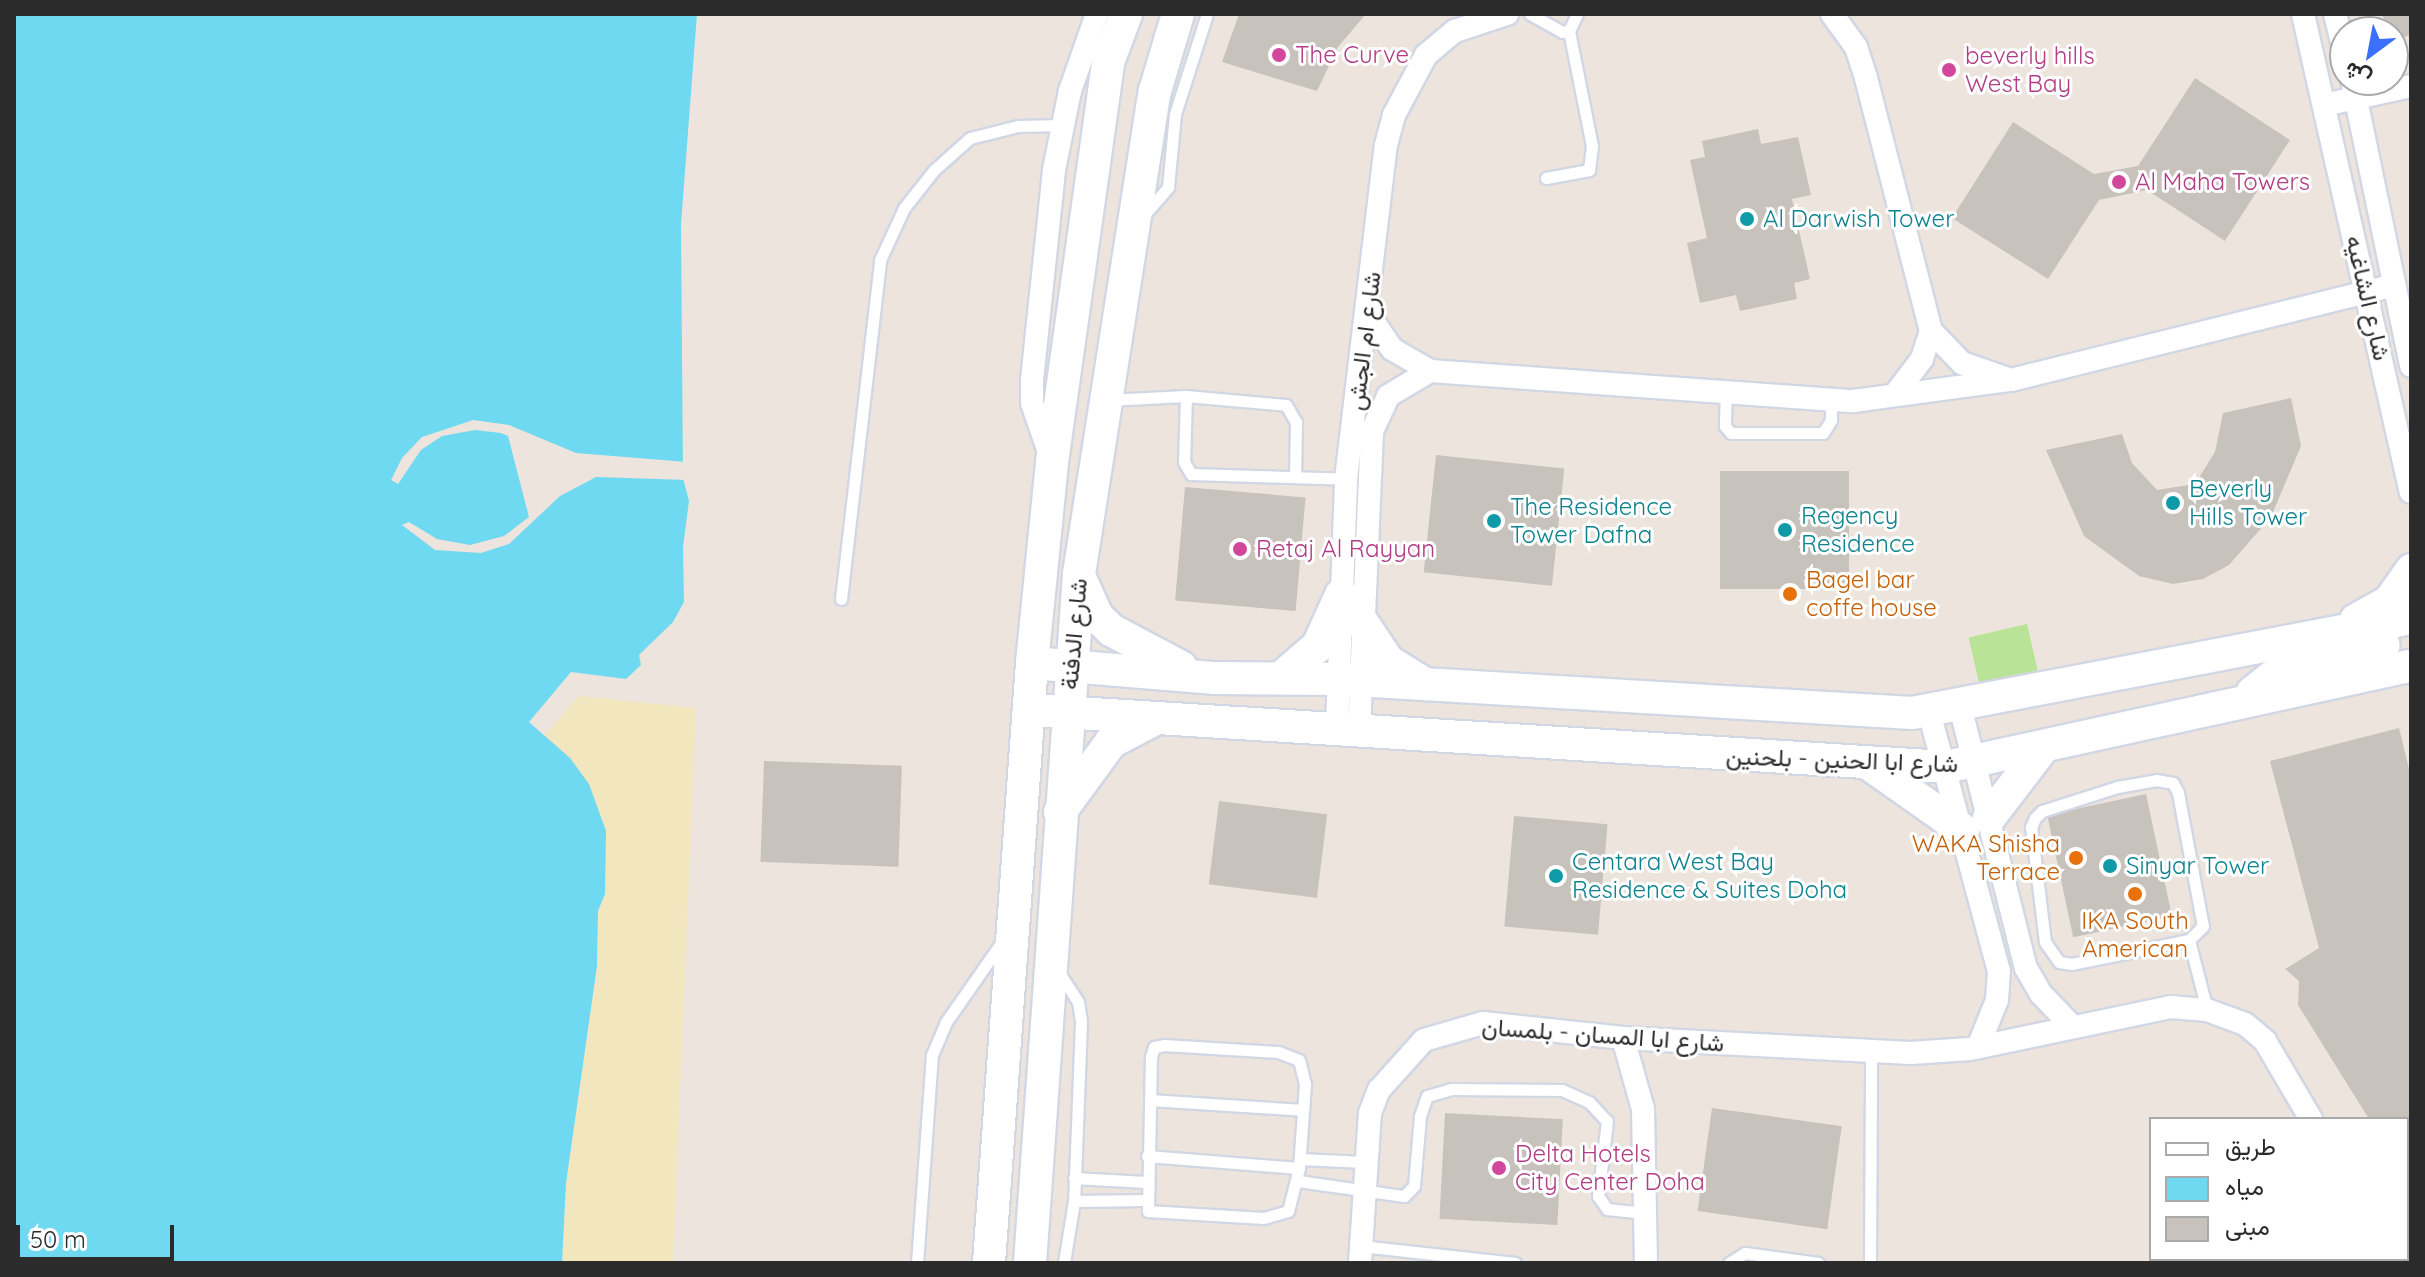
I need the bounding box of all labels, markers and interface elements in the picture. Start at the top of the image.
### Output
north arrow [2329,16,2409,96]
place label: The Curve [1295,41,1409,69]
place label: beverly hills West Bay [1965,42,2095,98]
marker: The Curve [1270,46,1288,64]
text: ش [2339,56,2376,94]
marker: beverly hills West Bay [1940,61,1958,79]
place label: Al Maha Towers [2135,168,2310,196]
marker: Al Maha Towers [2110,173,2128,191]
place label: Al Darwish Tower [1763,205,1954,233]
marker: Al Darwish Tower [1738,210,1756,228]
street label: شارع الشاغيه [2340,233,2396,363]
street label: شارع ام الجش [1341,270,1387,412]
place label: Beverly Hills Tower [2189,475,2307,531]
place label: The Residence Tower Dafna [1510,493,1672,549]
marker: Beverly Hills Tower [2164,494,2182,512]
place label: Regency Residence [1801,502,1915,558]
marker: The Residence Tower Dafna [1485,512,1503,530]
marker: Regency Residence [1776,521,1794,539]
place label: Retaj Al Rayyan [1256,535,1435,563]
marker: Retaj Al Rayyan [1231,540,1249,558]
place label: Bagel bar coffe house [1806,566,1937,622]
street label: شارع الدفنة [1055,577,1093,691]
marker: Bagel bar coffe house [1781,585,1799,603]
street label: شارع ابا الحنين - بلحنين [1725,742,1959,778]
place label: WAKA Shisha Terrace [1912,830,2060,886]
place label: Centara West Bay Residence & Suites Doha [1572,848,1847,904]
marker: WAKA Shisha Terrace [2067,849,2085,867]
place label: Sinyar Tower [2126,852,2269,880]
marker: Sinyar Tower [2101,857,2119,875]
marker: Centara West Bay Residence & Suites Doha [1547,867,1565,885]
marker: IKA South American [2126,885,2144,903]
place label: IKA South American [2081,907,2189,963]
street label: شارع ابا المسان - بلمسان [1481,1012,1725,1058]
legend [2149,1117,2409,1261]
text: طريق [2225,1131,2276,1161]
place label: Delta Hotels City Center Doha [1515,1140,1705,1196]
marker: Delta Hotels City Center Doha [1490,1159,1508,1177]
text: مياه [2225,1171,2264,1201]
scale bar [20,1209,178,1259]
text: مبنى [2225,1211,2270,1241]
text: 50 m [30,1224,86,1254]

